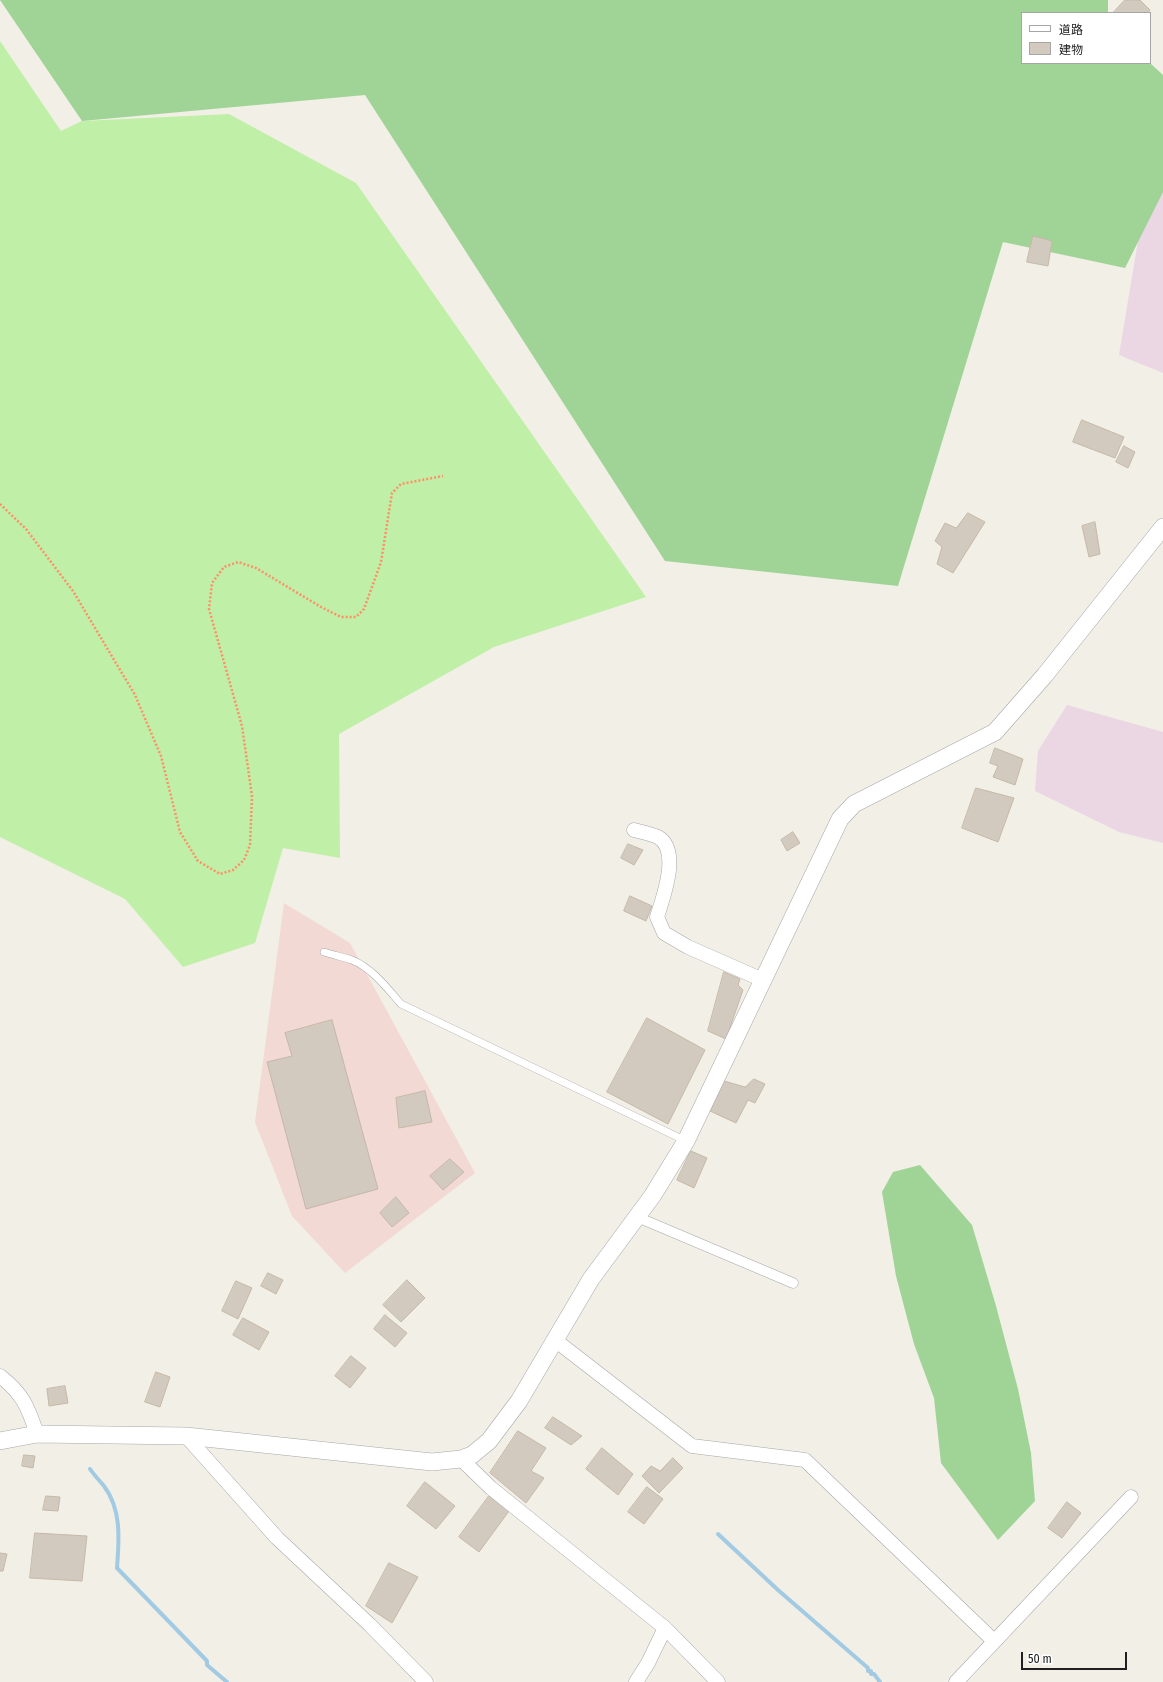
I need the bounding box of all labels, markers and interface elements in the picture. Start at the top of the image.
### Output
legend [1021,12,1151,64]
text: 道路 [1059,23,1083,37]
text: 建物 [1059,43,1083,57]
scale bar [1023,1644,1129,1670]
text: 50 m [1028,1652,1052,1666]

